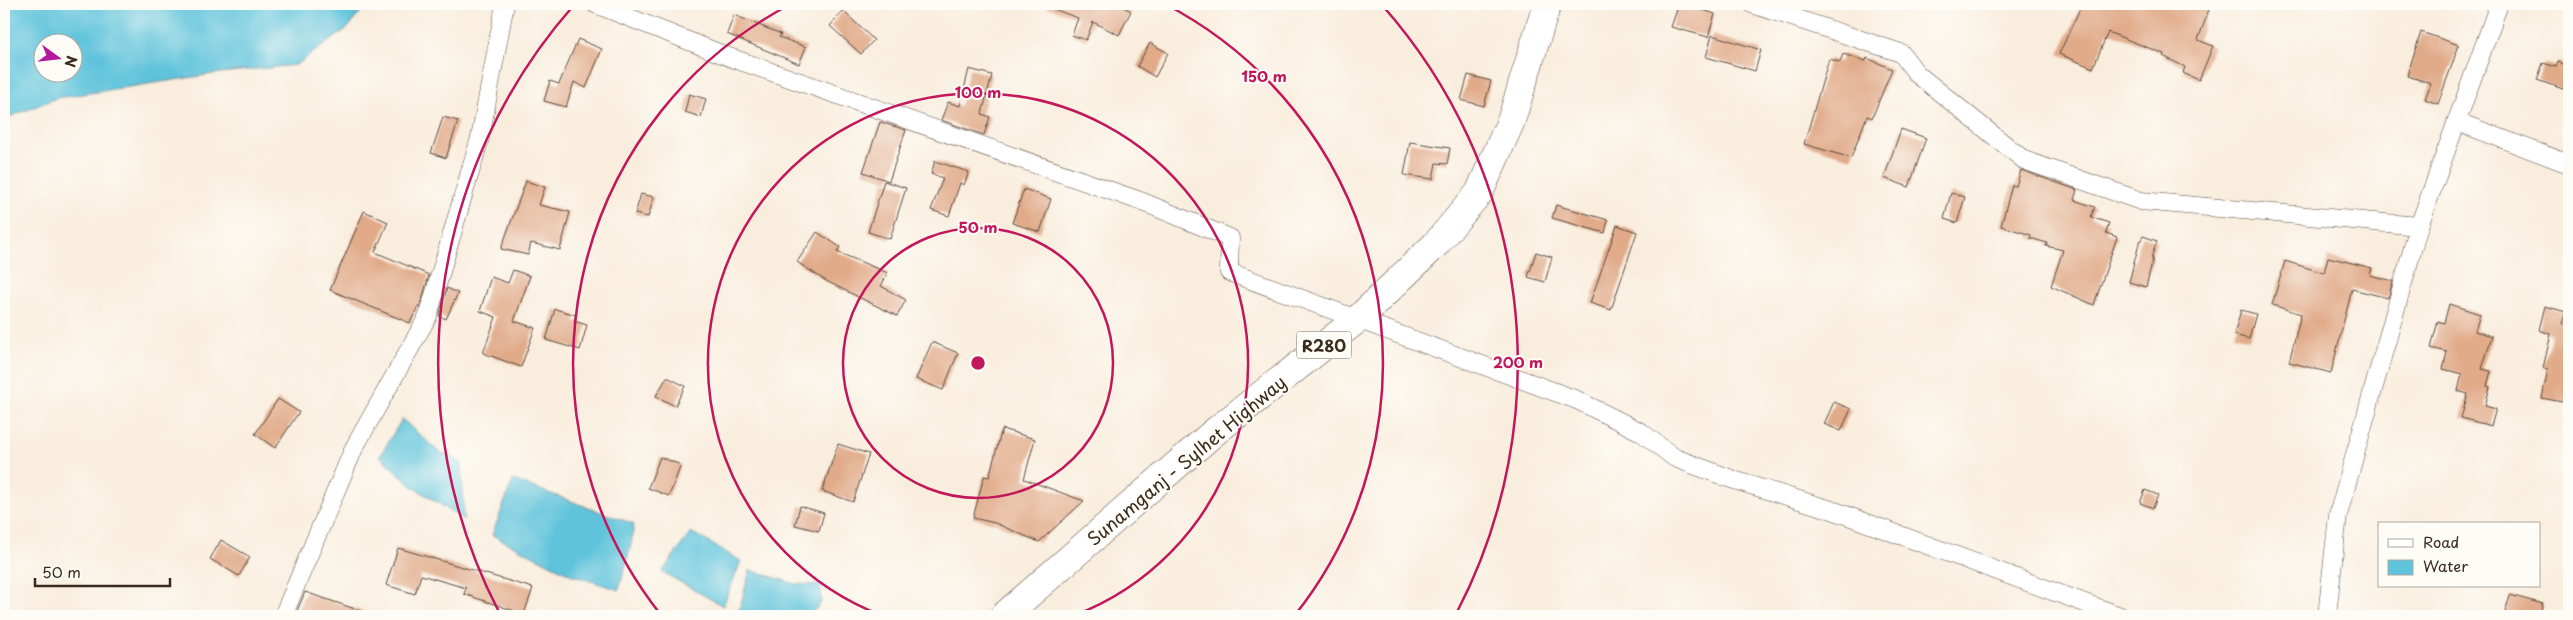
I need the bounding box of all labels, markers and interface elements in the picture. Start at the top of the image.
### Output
north arrow [32,32,82,82]
text: N [59,53,83,70]
text: 150 m [1241,64,1287,87]
text: 100 m [955,80,1001,103]
text: 50 m [959,215,997,238]
road number: R280 [1296,332,1352,358]
text: 200 m [1493,350,1543,373]
centre of rings [969,354,987,372]
street label: Sunamganj - Sylhet Highway [1081,368,1291,552]
legend [2378,522,2540,588]
text: Road [2423,530,2459,553]
text: Water [2423,554,2468,577]
scale bar [35,555,170,587]
text: 50 m [42,560,81,583]

